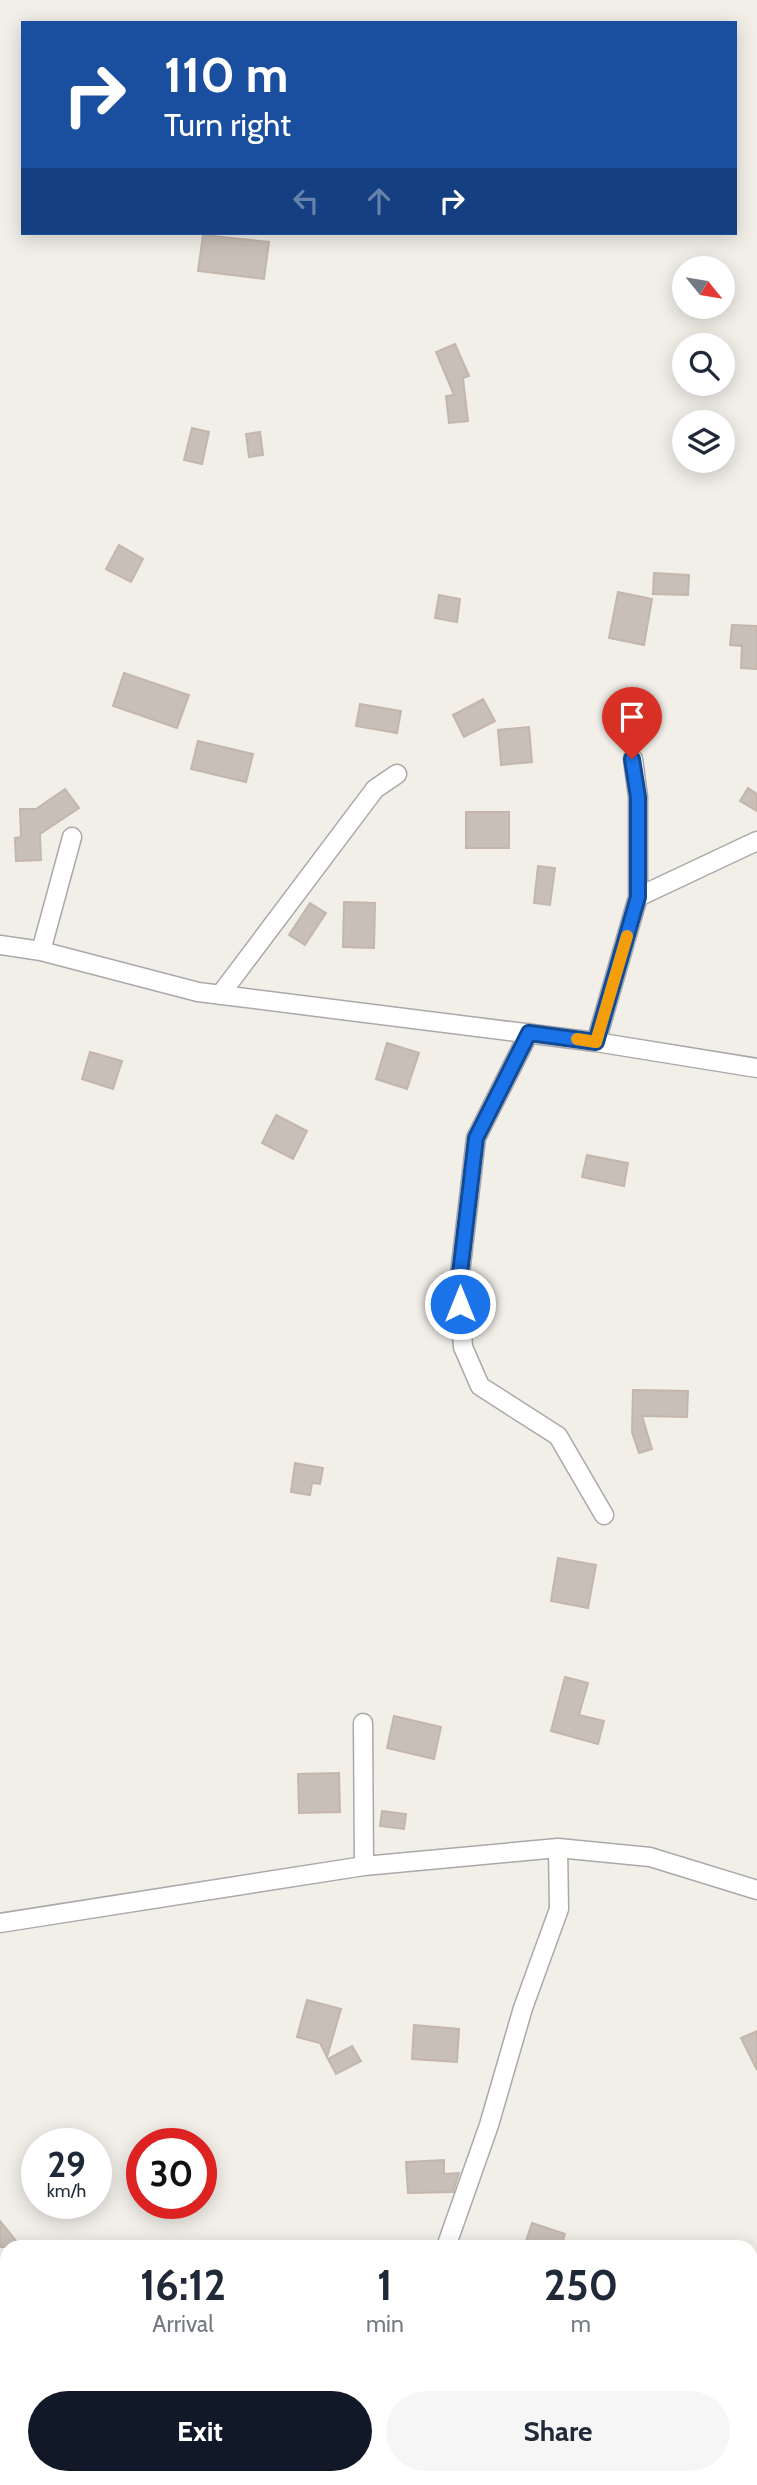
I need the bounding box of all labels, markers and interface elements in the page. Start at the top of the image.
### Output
text: 110 m [164,45,288,104]
icon: right [49,49,140,140]
text: Turn right [164,105,291,144]
icon: left [287,182,325,220]
icon: ahead [360,182,398,220]
icon: right [433,182,471,220]
north arrow [672,256,735,318]
map controls [672,256,735,473]
button: search [672,333,735,396]
button: layers [672,410,735,473]
pin [602,687,662,759]
icon: arrive [613,698,651,736]
position arrow [423,1267,497,1341]
speed limit sign: 30 [126,2128,217,2219]
text: 29 [47,2143,86,2186]
text: km/h [47,2180,86,2202]
text: 16:12 [140,2259,226,2311]
text: 1 [377,2259,393,2311]
text: 250 [544,2259,618,2311]
text: Arrival [152,2310,214,2338]
text: min [366,2310,404,2338]
text: m [571,2310,591,2338]
button: Exit [28,2391,372,2471]
button: Share [386,2391,730,2471]

